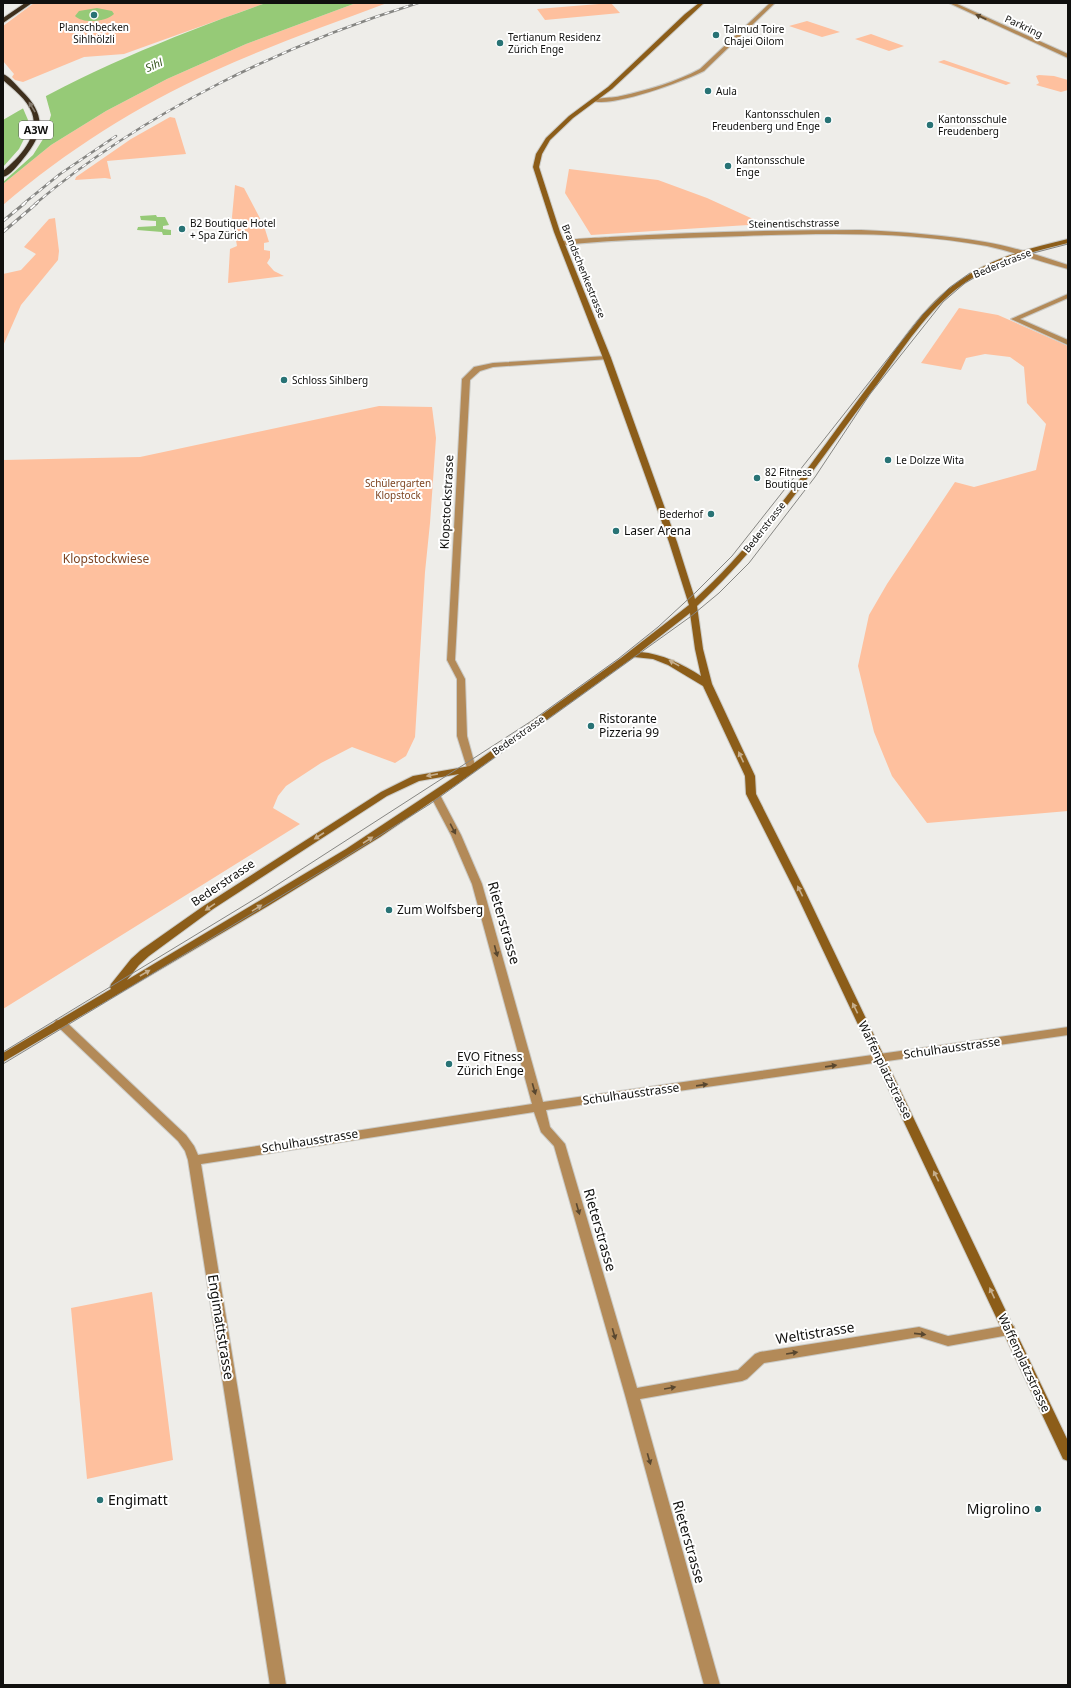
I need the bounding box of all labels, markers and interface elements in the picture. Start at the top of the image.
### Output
marker: Planschbecken Sihlhölzli [89,10,99,20]
street label: Parkring [1003,11,1045,41]
one-way arrow [976,14,987,20]
place label: Planschbecken Sihlhölzli [59,20,129,46]
place label: Talmud Toire Chajei Oilom [724,22,785,48]
place label: Tertianum Residenz Zürich Enge [508,30,601,56]
marker: Talmud Toire Chajei Oilom [711,30,721,40]
marker: Tertianum Residenz Zürich Enge [495,38,505,48]
water label: Sihl [143,54,166,75]
place label: Aula [716,84,737,98]
marker: Aula [703,86,713,96]
one-way arrow [28,101,35,113]
place label: Kantonsschulen Freudenberg und Enge [712,107,820,133]
place label: Kantonsschule Freudenberg [938,112,1007,138]
marker: Kantonsschulen Freudenberg und Enge [823,115,833,125]
marker: Kantonsschule Freudenberg [925,120,935,130]
road number: A3W [19,121,53,139]
place label: Kantonsschule Enge [736,153,805,179]
marker: Kantonsschule Enge [723,161,733,171]
street label: Steinentischstrasse [749,215,840,231]
place label: B2 Boutique Hotel + Spa Zürich [190,216,276,242]
street label: Brandschenkestrasse [559,222,609,320]
marker: B2 Boutique Hotel + Spa Zürich [177,224,187,234]
street label: Bederstrasse [971,245,1033,281]
place label: Schloss Sihlberg [292,373,368,387]
marker: Schloss Sihlberg [279,375,289,385]
place label: Le Dolzze Wita [896,453,964,467]
street label: Klopstockstrasse [436,454,457,550]
marker: Le Dolzze Wita [883,455,893,465]
place label: 82 Fitness Boutique [765,465,812,491]
marker: 82 Fitness Boutique [752,473,762,483]
park label: Schülergarten Klopstock [365,476,431,502]
street label: Bederstrasse [740,498,789,555]
place label: Bederhof [659,507,704,521]
marker: Bederhof [706,509,716,519]
place label: Laser Arena [624,522,691,539]
marker: Laser Arena [611,526,621,536]
park label: Klopstockwiese [63,550,149,567]
one-way arrow [668,660,680,667]
place label: Ristorante Pizzeria 99 [599,710,659,741]
street label: Bederstrasse [489,712,547,758]
marker: Ristorante Pizzeria 99 [586,721,596,731]
one-way arrow [738,751,744,762]
one-way arrow [426,772,439,778]
one-way arrow [450,823,457,835]
one-way arrow [314,832,324,840]
one-way arrow [362,836,374,843]
street label: Bederstrasse [188,855,258,910]
street label: Rieterstrasse [484,879,525,967]
one-way arrow [796,885,803,896]
place label: Zum Wolfsberg [397,901,483,918]
one-way arrow [205,903,215,911]
one-way arrow [251,904,263,911]
marker: Zum Wolfsberg [384,905,394,915]
one-way arrow [493,946,499,958]
one-way arrow [139,970,151,977]
one-way arrow [852,1002,858,1014]
street label: Waffenplatzstrasse [854,1018,917,1122]
street label: Schulhausstrasse [903,1032,1002,1063]
place label: EVO Fitness Zürich Enge [457,1048,524,1079]
marker: EVO Fitness Zürich Enge [444,1059,454,1069]
one-way arrow [825,1063,837,1069]
street label: Schulhausstrasse [582,1078,681,1109]
one-way arrow [696,1082,709,1088]
one-way arrow [531,1083,537,1095]
street label: Schulhausstrasse [260,1124,360,1157]
one-way arrow [933,1170,939,1181]
street label: Rieterstrasse [580,1186,621,1274]
one-way arrow [575,1203,581,1215]
street label: Engimattstrasse [204,1273,239,1381]
one-way arrow [988,1287,994,1299]
street label: Waffenplatzstrasse [994,1311,1055,1415]
street label: Weltistrasse [774,1317,856,1348]
one-way arrow [611,1328,617,1340]
one-way arrow [914,1330,926,1337]
one-way arrow [786,1350,798,1356]
one-way arrow [664,1385,676,1391]
one-way arrow [646,1453,652,1465]
place label: Engimatt [108,1490,168,1509]
marker: Engimatt [95,1495,105,1505]
street label: Rieterstrasse [669,1498,710,1586]
place label: Migrolino [967,1499,1030,1518]
marker: Migrolino [1033,1504,1043,1514]

